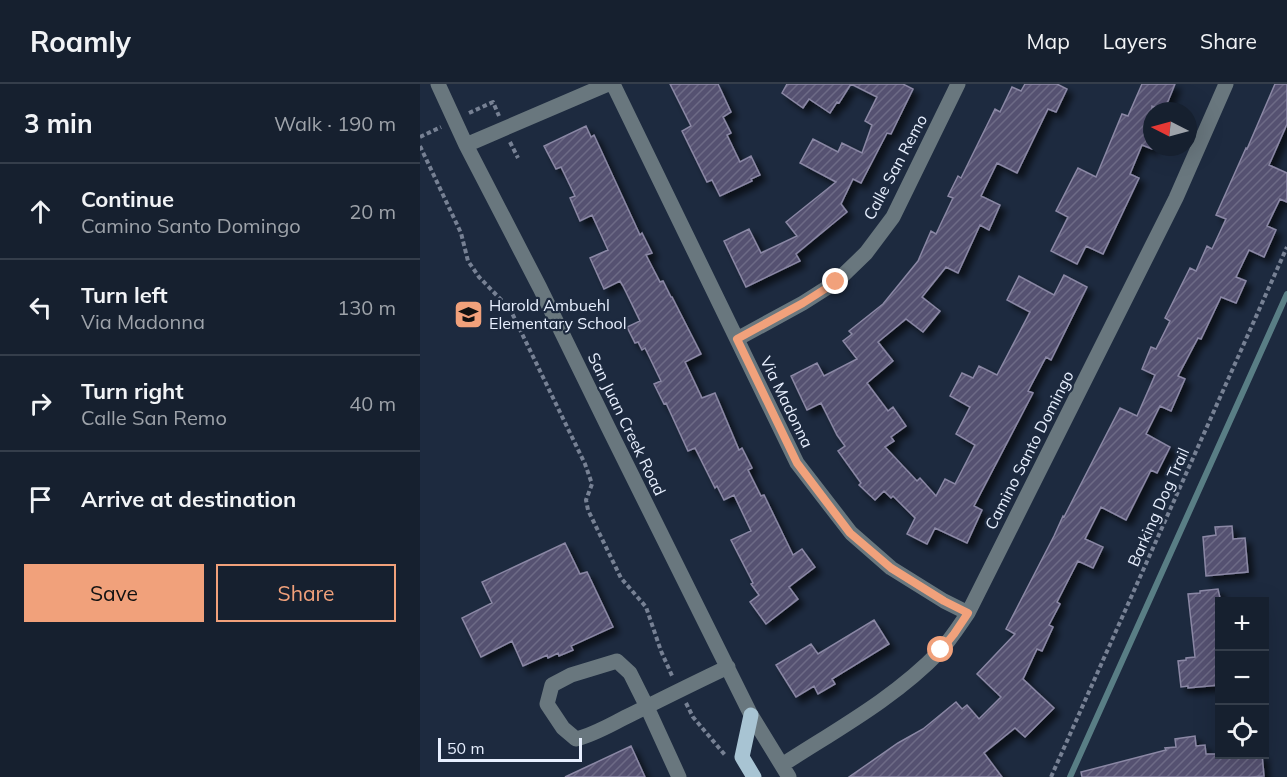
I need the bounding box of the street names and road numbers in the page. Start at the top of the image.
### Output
street label: Calle San Remo [859,111,931,223]
street label: San Juan Creek Road [584,349,670,499]
street label: Via Madonna [756,353,818,451]
street label: Camino Santo Domingo [980,367,1078,533]
street label: Barking Dog Trail [1123,445,1193,569]

